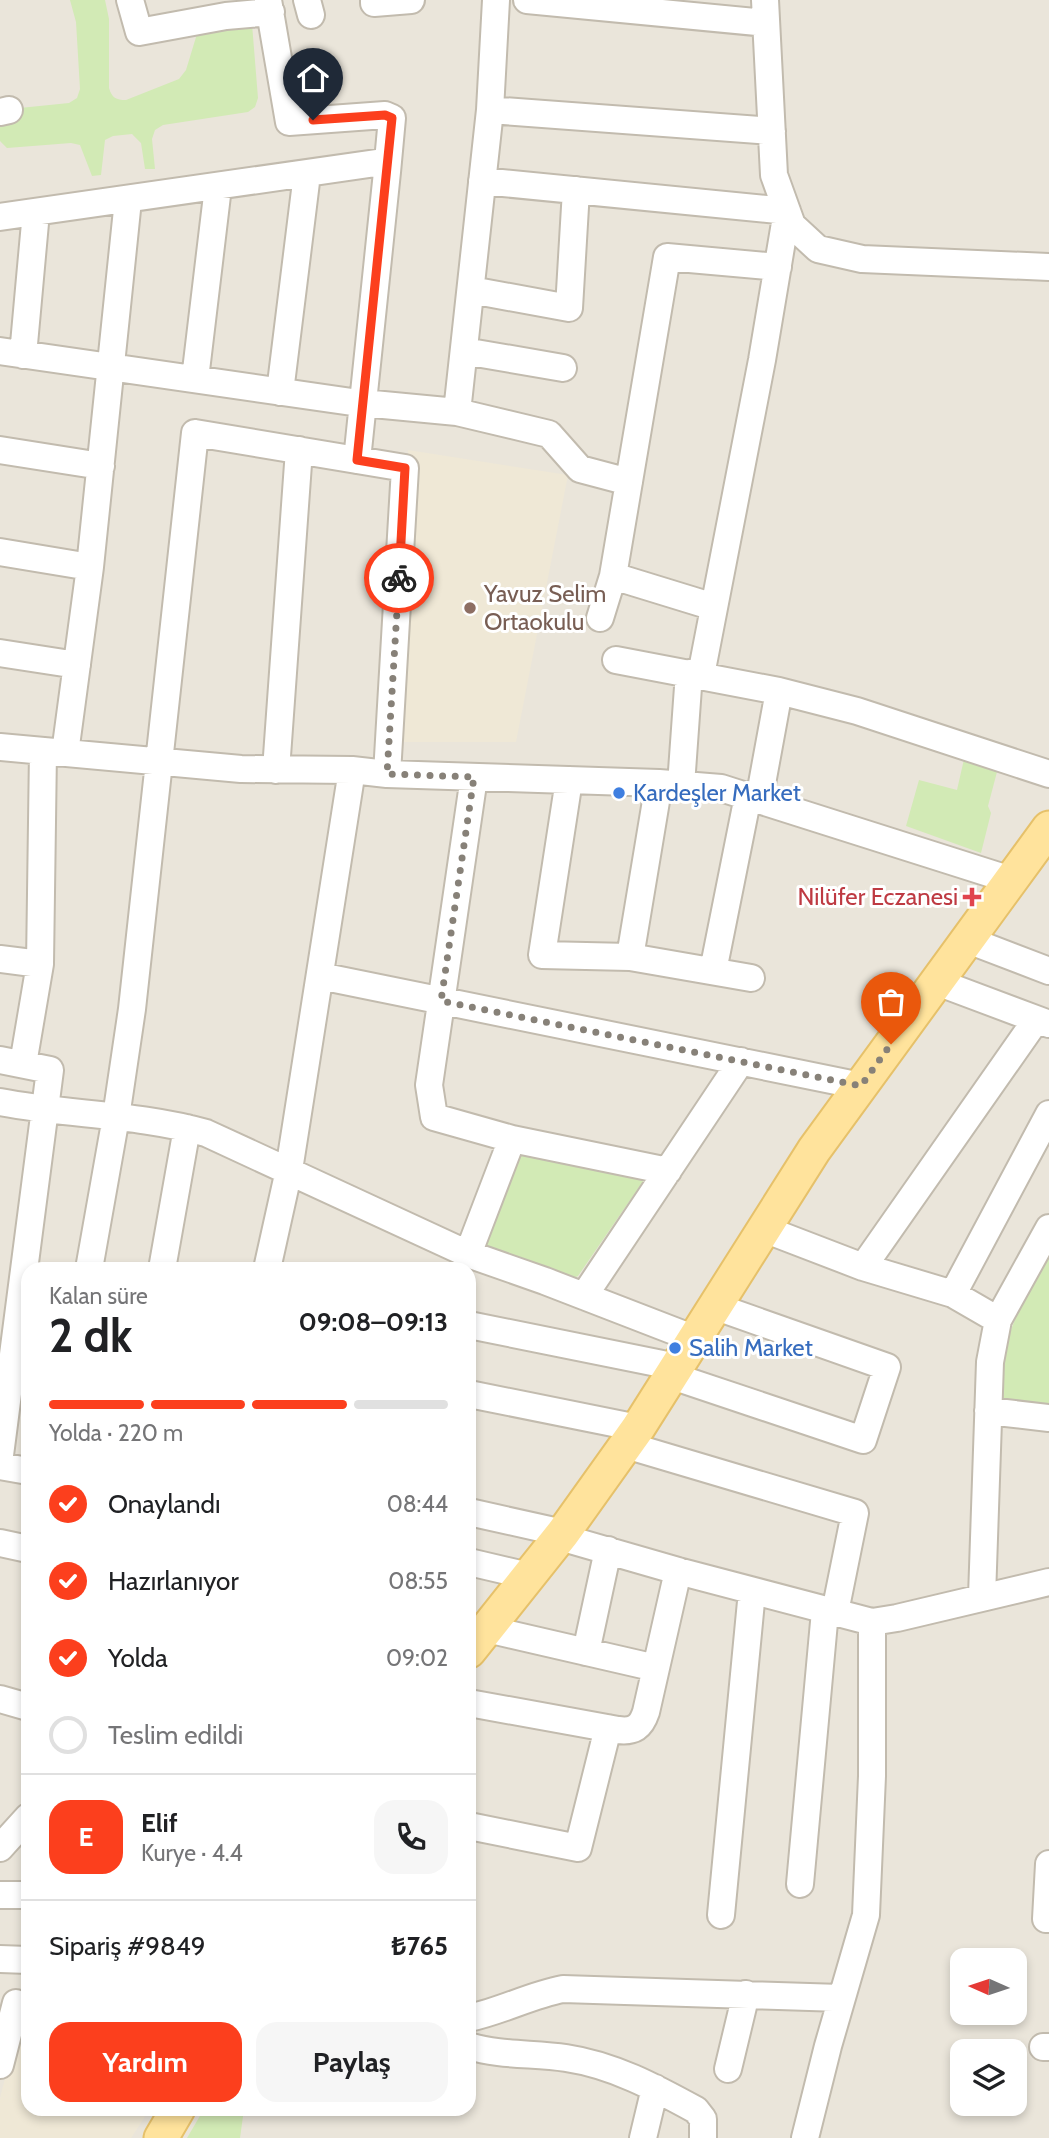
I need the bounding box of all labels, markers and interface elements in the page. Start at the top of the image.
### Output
pin [283,48,343,120]
icon: home [294,59,332,97]
courier [364,543,434,613]
icon: bike [380,559,418,597]
place label: Yavuz Selim Ortaokulu [483,579,606,636]
marker: Yavuz Selim Ortaokulu [462,600,478,616]
place label: Kardeşler Market [633,778,801,807]
marker: Kardeşler Market [611,785,627,801]
place label: Nilüfer Eczanesi [797,882,958,911]
marker: Nilüfer Eczanesi [964,889,980,905]
pin [861,972,921,1044]
icon: bag [872,983,910,1021]
text: Kalan süre [49,1282,148,1310]
text: 09:08–09:13 [298,1306,448,1338]
text: 2 dk [49,1308,132,1364]
place label: Salih Market [689,1333,813,1362]
marker: Salih Market [667,1340,683,1356]
text: Yolda · 220 m [49,1419,183,1447]
icon: check [49,1485,87,1523]
text: Onaylandı [108,1488,221,1520]
text: 08:44 [387,1490,448,1518]
icon: check [49,1562,87,1600]
text: Hazırlanıyor [108,1565,239,1597]
text: 08:55 [388,1567,448,1595]
icon: check [49,1639,87,1677]
text: Yolda [108,1642,168,1674]
text: 09:02 [386,1644,448,1672]
text: Teslim edildi [108,1719,243,1751]
button: phone [374,1800,448,1874]
text: Elif [141,1807,178,1839]
text: E [79,1821,93,1853]
text: Kurye · 4.4 [141,1839,243,1867]
text: Sipariş #9849 [49,1930,206,1962]
text: ₺765 [391,1930,448,1962]
north arrow [950,1948,1027,2025]
map controls [950,1948,1027,2116]
button: Yardım [49,2022,242,2102]
button: Paylaş [256,2022,448,2102]
button: layers [950,2039,1027,2116]

